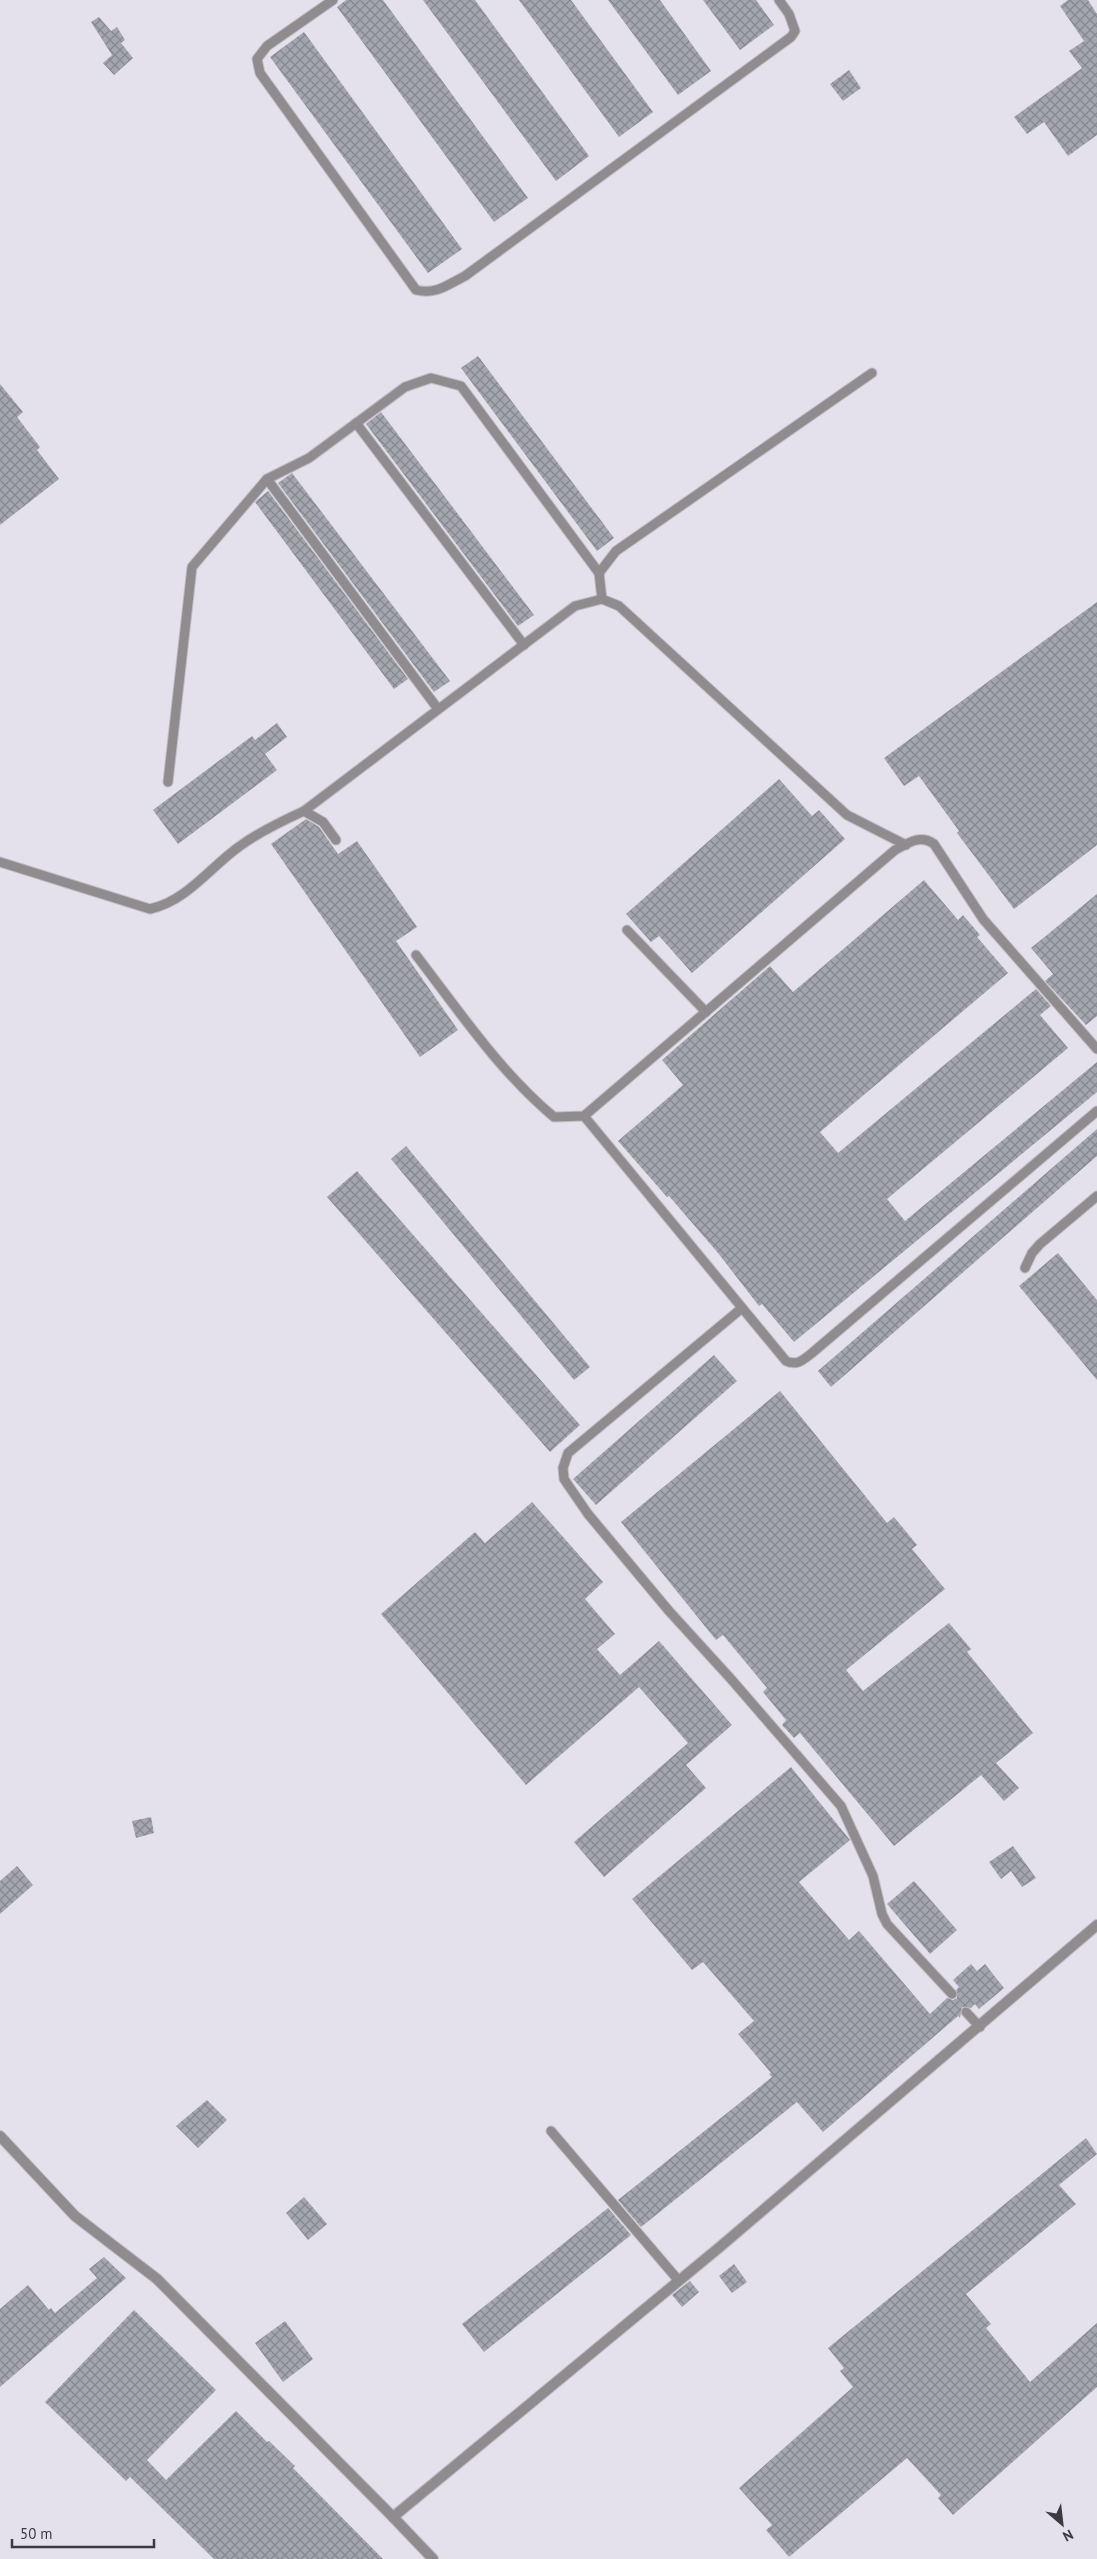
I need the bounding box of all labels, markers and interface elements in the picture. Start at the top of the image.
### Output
north arrow [1037,2499,1087,2549]
scale bar [12,2516,155,2548]
text: 50 m [20,2524,53,2543]
text: N [1060,2525,1076,2546]

